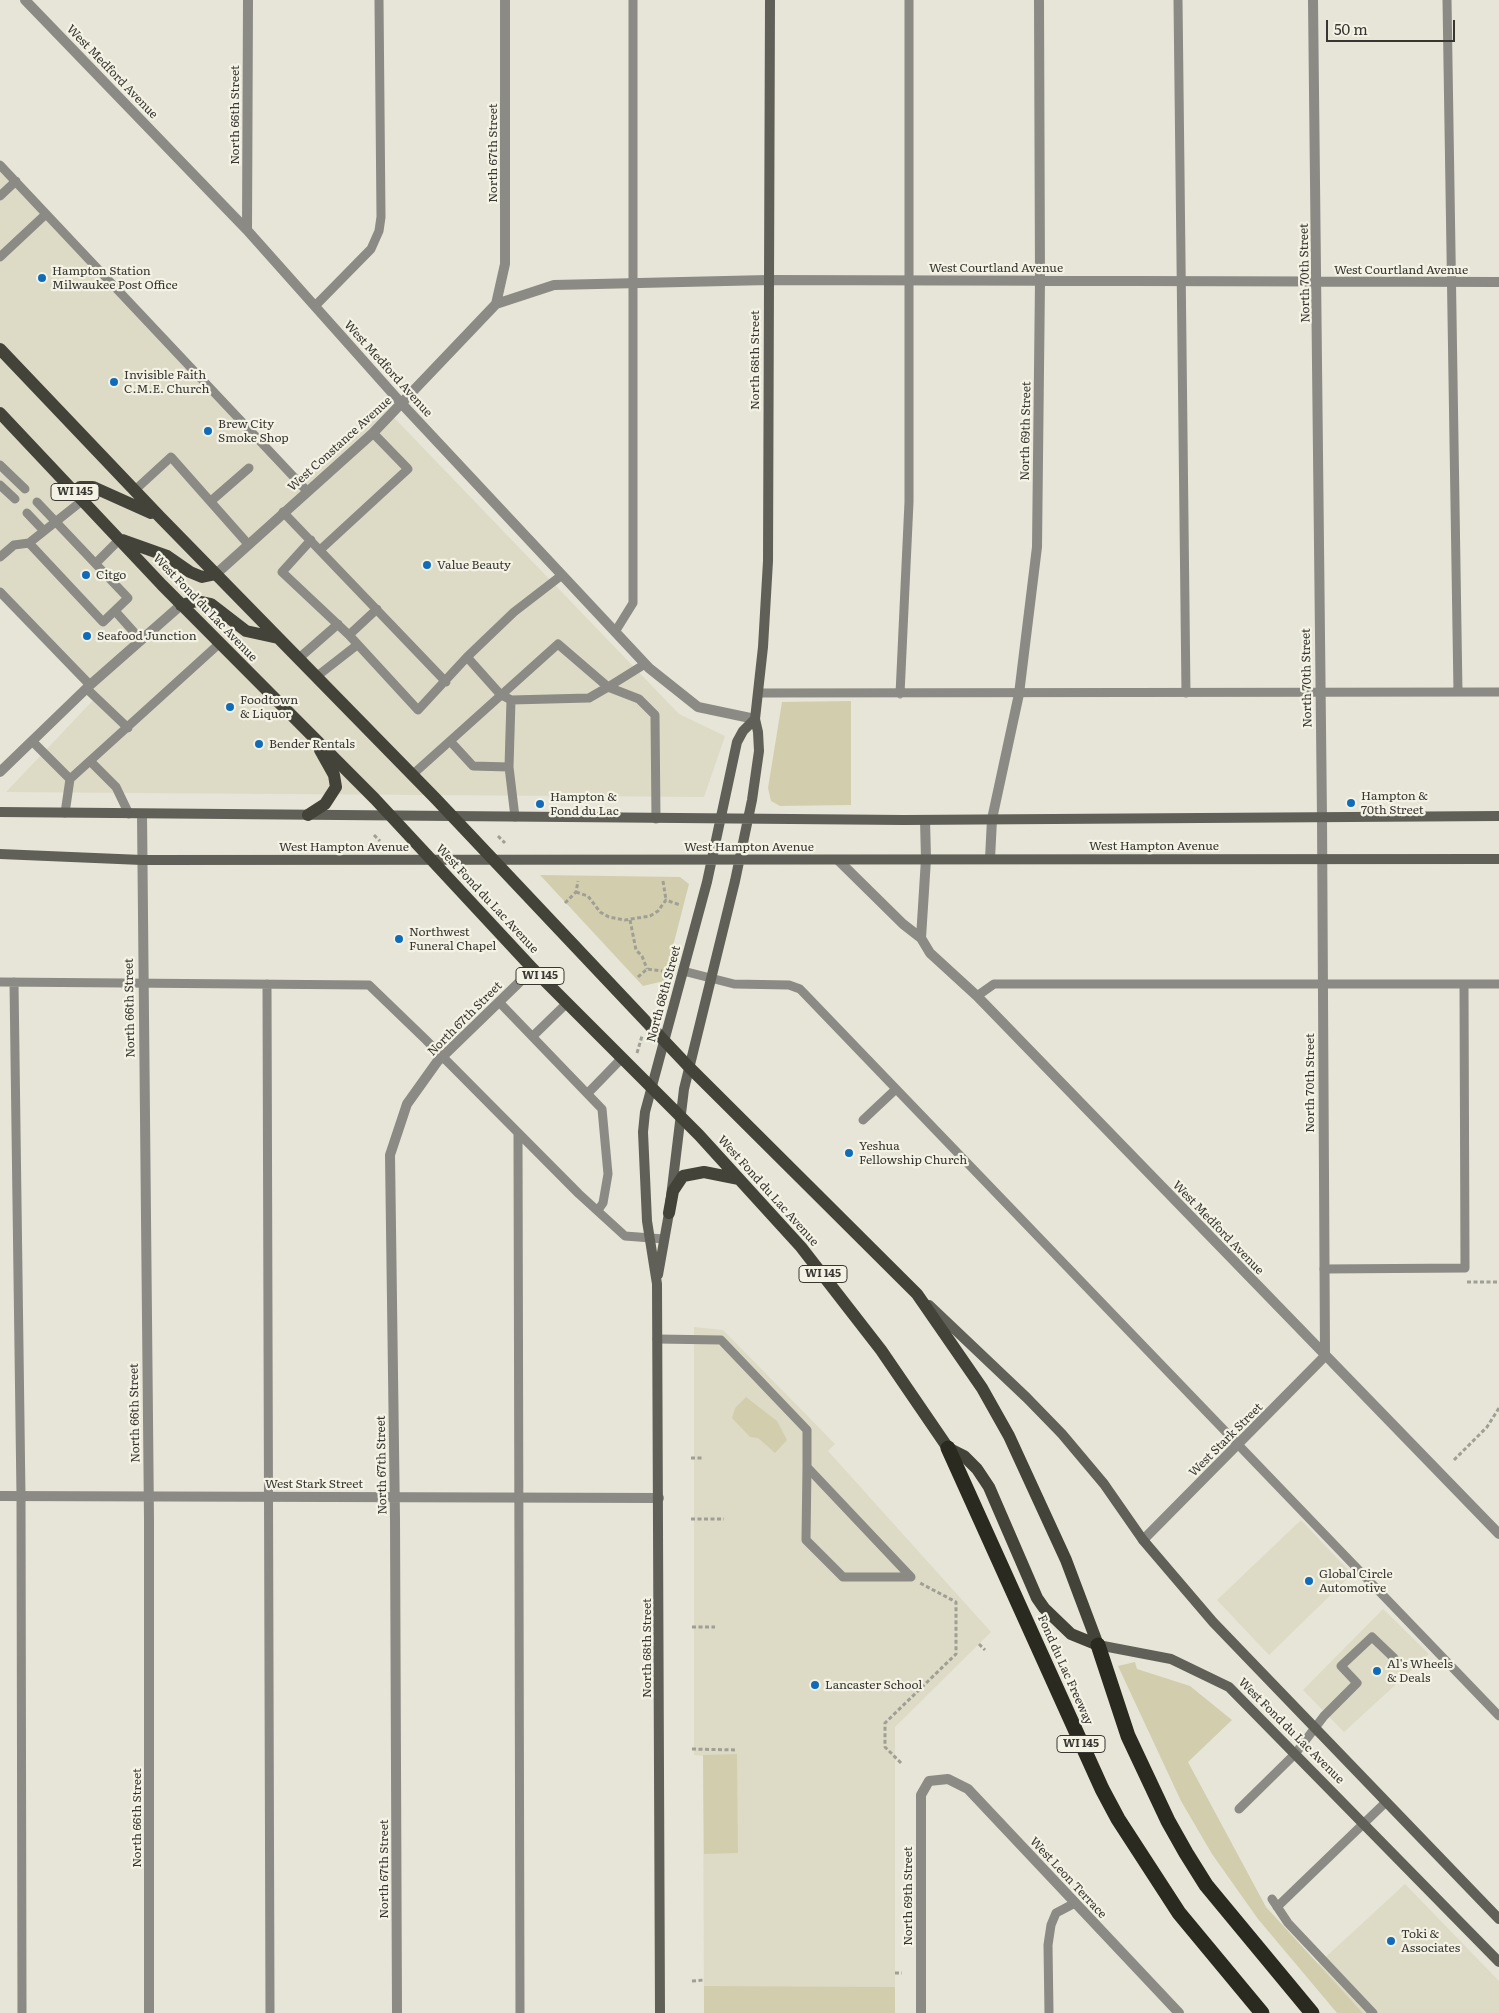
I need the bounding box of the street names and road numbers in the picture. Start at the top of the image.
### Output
street label: West Medford Avenue [63,22,161,122]
street label: North 66th Street [228,65,242,165]
street label: North 67th Street [486,103,500,203]
street label: North 70th Street [1297,223,1313,323]
street label: West Courtland Avenue [929,261,1063,275]
street label: West Courtland Avenue [1334,263,1468,277]
street label: North 68th Street [748,310,762,410]
street label: West Medford Avenue [341,318,435,420]
street label: North 69th Street [1018,381,1034,481]
street label: West Constance Avenue [285,394,395,494]
road number: WI 145 [51,484,99,501]
street label: West Fond du Lac Avenue [150,551,260,665]
street label: North 70th Street [1299,628,1315,728]
street label: West Hampton Avenue [1089,839,1219,853]
street label: West Hampton Avenue [279,840,409,854]
street label: West Hampton Avenue [684,840,814,854]
street label: West Fond du Lac Avenue [433,842,541,956]
street label: North 68th Street [644,944,684,1044]
street label: North 66th Street [122,958,138,1058]
road number: WI 145 [516,968,564,984]
street label: North 67th Street [425,979,505,1059]
street label: North 70th Street [1303,1033,1317,1133]
street label: West Fond du Lac Avenue [715,1133,821,1249]
street label: West Medford Avenue [1169,1178,1267,1278]
road number: WI 145 [799,1266,847,1282]
street label: North 66th Street [127,1363,143,1463]
street label: West Stark Street [1186,1400,1266,1480]
street label: North 67th Street [374,1415,390,1515]
street label: West Stark Street [265,1477,363,1491]
street label: North 68th Street [640,1598,654,1698]
street label: Fond du Lac Freeway [1034,1613,1096,1727]
street label: West Fond du Lac Avenue [1235,1675,1347,1787]
road number: WI 145 [1057,1736,1105,1752]
street label: North 66th Street [130,1768,144,1868]
street label: North 67th Street [377,1819,391,1919]
street label: West Leon Terrace [1027,1834,1109,1922]
street label: North 69th Street [901,1846,915,1946]

